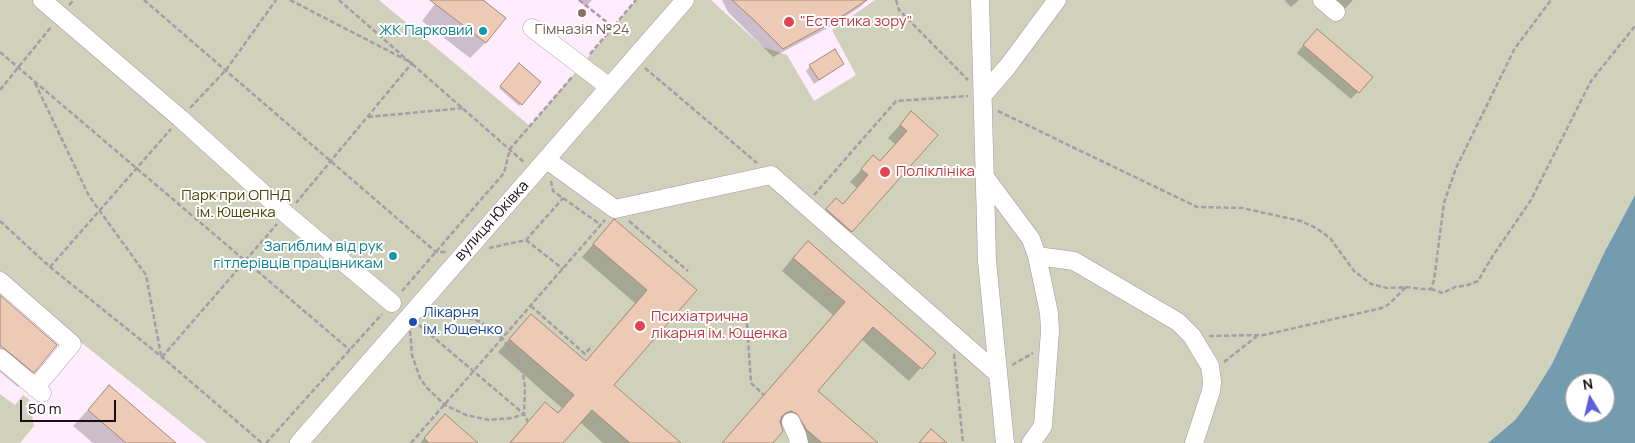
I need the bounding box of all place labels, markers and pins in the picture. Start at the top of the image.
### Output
marker: Гімназія №24 [576,7,588,19]
place label: "Естетика зору" [800,13,913,31]
marker: "Естетика зору" [782,15,796,29]
place label: Гімназія №24 [534,21,630,39]
place label: ЖК Парковий [379,22,473,40]
marker: ЖК Парковий [477,25,489,37]
place label: Поліклініка [896,163,975,181]
marker: Поліклініка [878,165,892,179]
place label: Загиблим від рук гітлерівців працівникам [213,238,383,273]
marker: Загиблим від рук гітлерівців працівникам [387,250,399,262]
place label: Лікарня ім. Ющенко [423,304,503,339]
place label: Психіатрична лікарня ім. Ющенка [651,308,787,343]
marker: Лікарня ім. Ющенко [407,316,419,328]
marker: Психіатрична лікарня ім. Ющенка [633,319,647,333]

